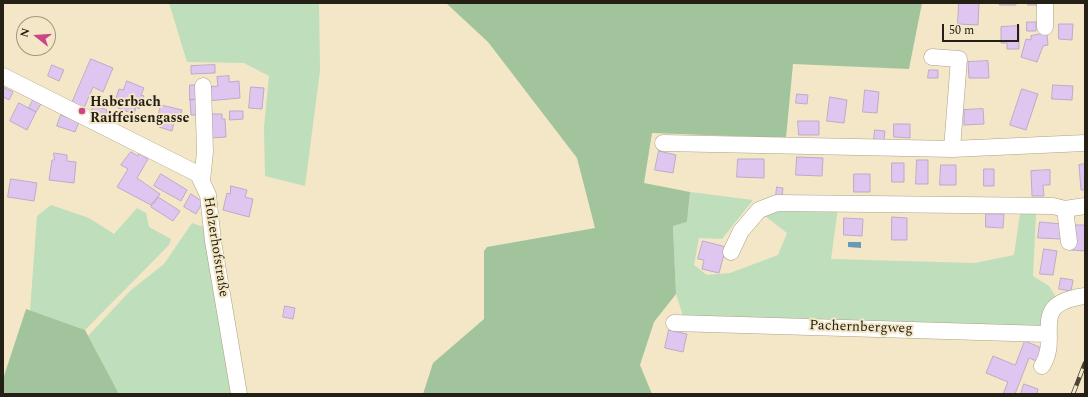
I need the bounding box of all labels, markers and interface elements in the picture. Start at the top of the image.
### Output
north arrow [16,16,56,56]
scale bar [944,16,1021,42]
text: 50 m [949,21,974,40]
text: N [16,26,34,39]
place label: Haberbach Raiffeisengasse [90,95,189,128]
marker: Haberbach Raiffeisengasse [77,106,87,116]
street label: Holzerhofstraße [199,196,231,298]
street label: Pachernbergweg [809,318,913,338]

